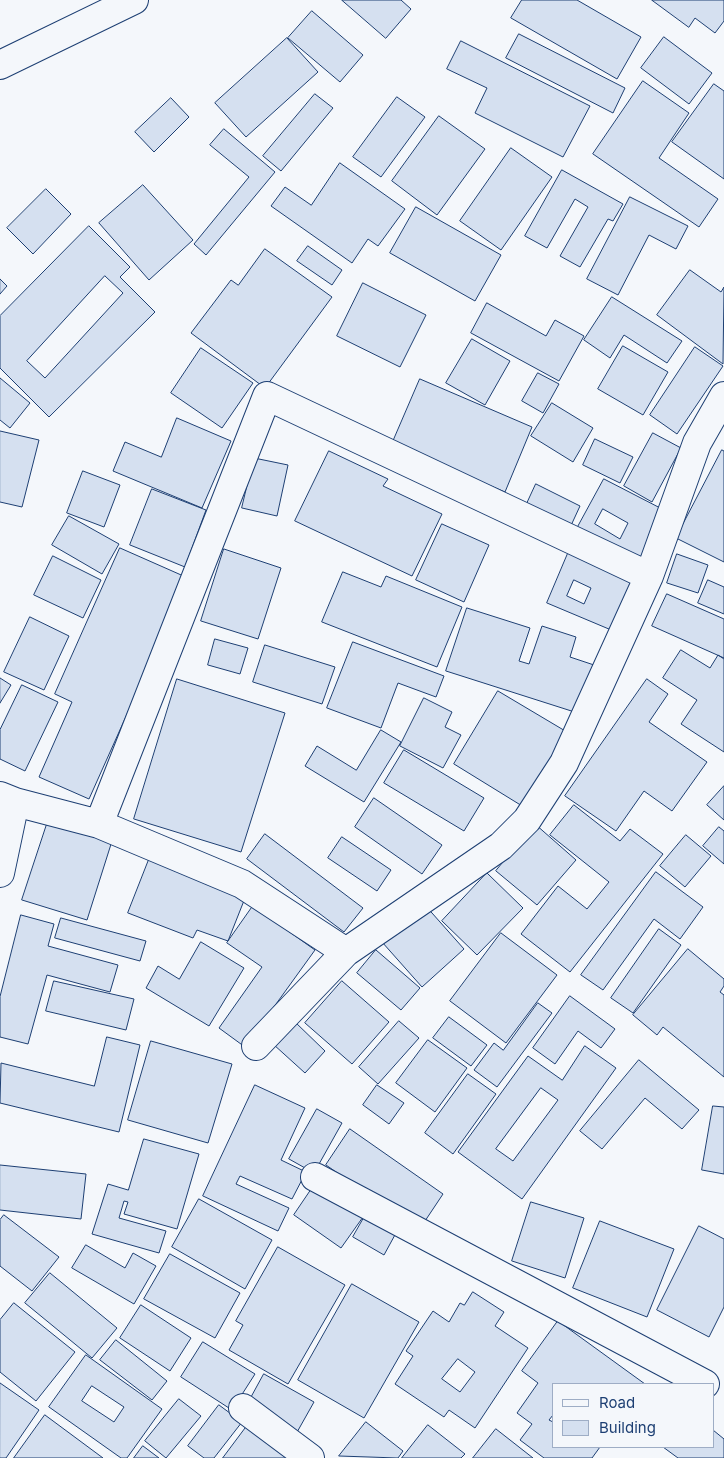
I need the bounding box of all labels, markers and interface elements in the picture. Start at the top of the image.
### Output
legend [552,1383,714,1448]
text: Road [599,1393,635,1412]
text: Building [599,1418,656,1437]

